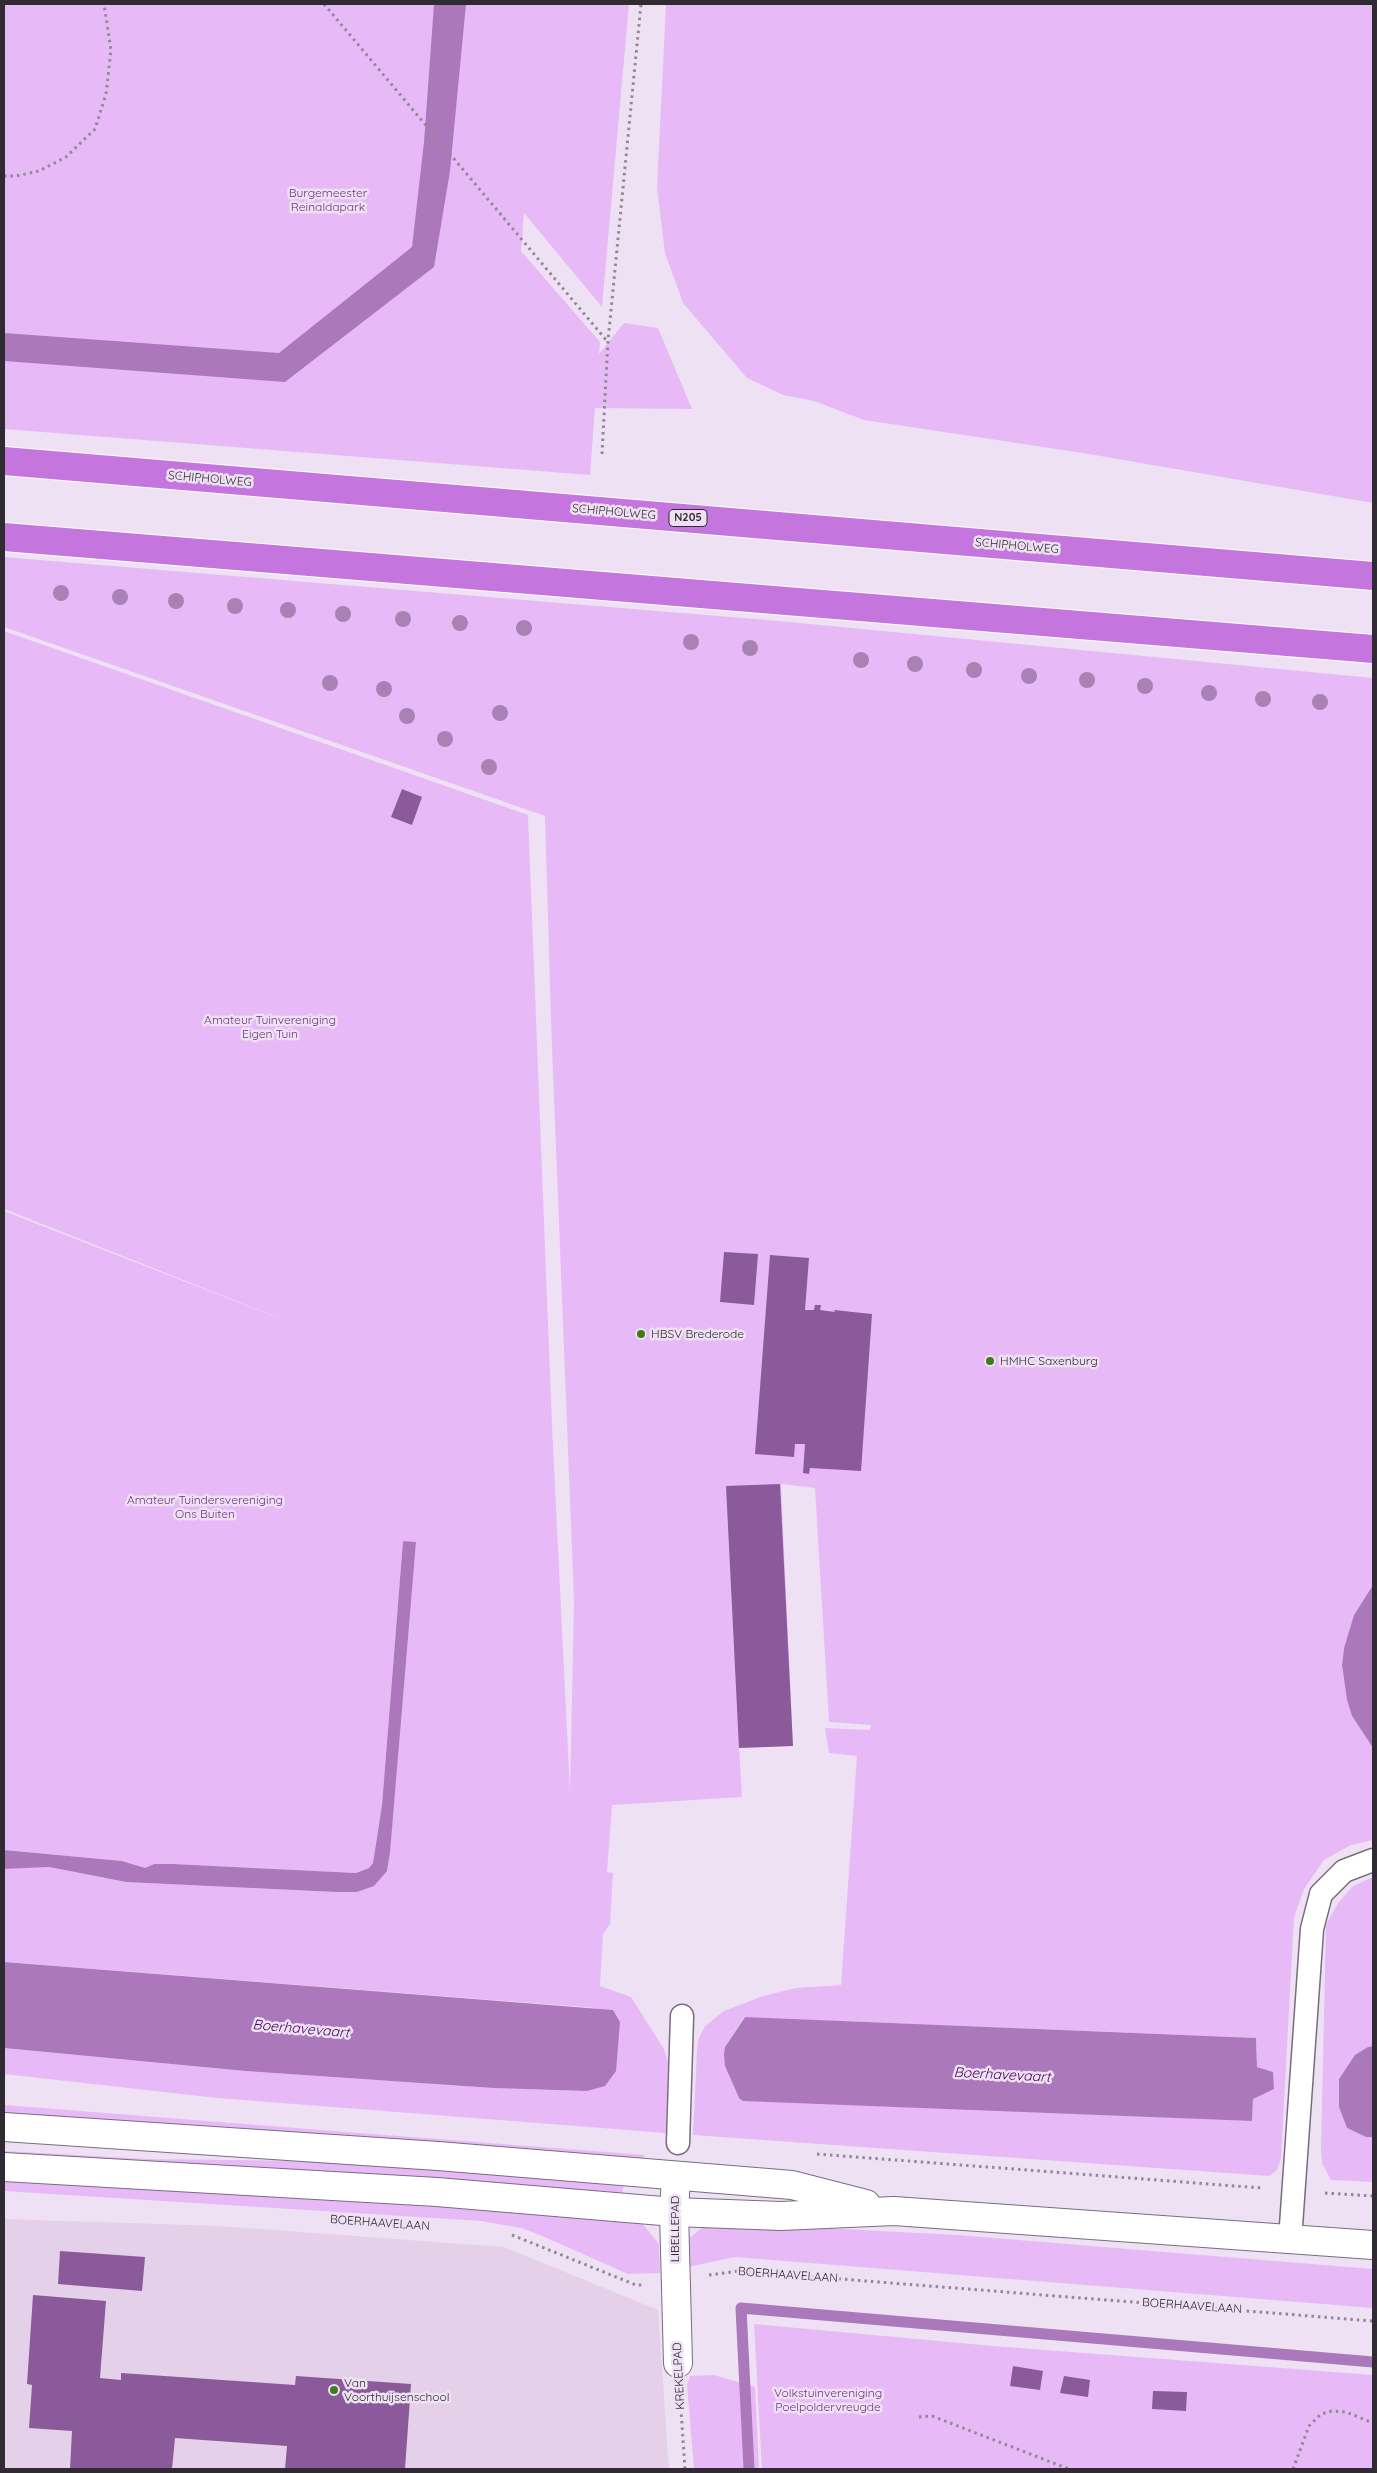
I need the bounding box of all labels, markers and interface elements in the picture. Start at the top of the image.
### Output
park label: Burgemeester Reinaldapark [289,186,367,214]
street label: SCHIPHOLWEG [168,468,252,490]
street label: SCHIPHOLWEG [572,501,656,523]
road number: N205 [669,509,707,526]
street label: SCHIPHOLWEG [975,535,1059,557]
park label: Amateur Tuinvereniging Eigen Tuin [204,1013,336,1041]
place label: HBSV Brederode [651,1327,744,1341]
marker: HBSV Brederode [635,1328,647,1340]
place label: HMHC Saxenburg [1000,1354,1098,1368]
marker: HMHC Saxenburg [984,1355,996,1367]
park label: Amateur Tuindersvereniging Ons Buiten [127,1493,283,1521]
water label: Boerhavevaart [252,2016,350,2042]
water label: Boerhavevaart [953,2064,1051,2086]
street label: LIBELLEPAD [668,2196,682,2262]
street label: BOERHAAVELAAN [329,2212,431,2234]
street label: BOERHAAVELAAN [737,2264,839,2286]
street label: BOERHAAVELAAN [1141,2295,1243,2317]
street label: KREKELPAD [670,2342,688,2410]
place label: Van Voorthuijsenschool [344,2376,450,2404]
marker: Van Voorthuijsenschool [328,2384,340,2396]
park label: Volkstuinvereniging Poelpoldervreugde [774,2386,882,2414]

